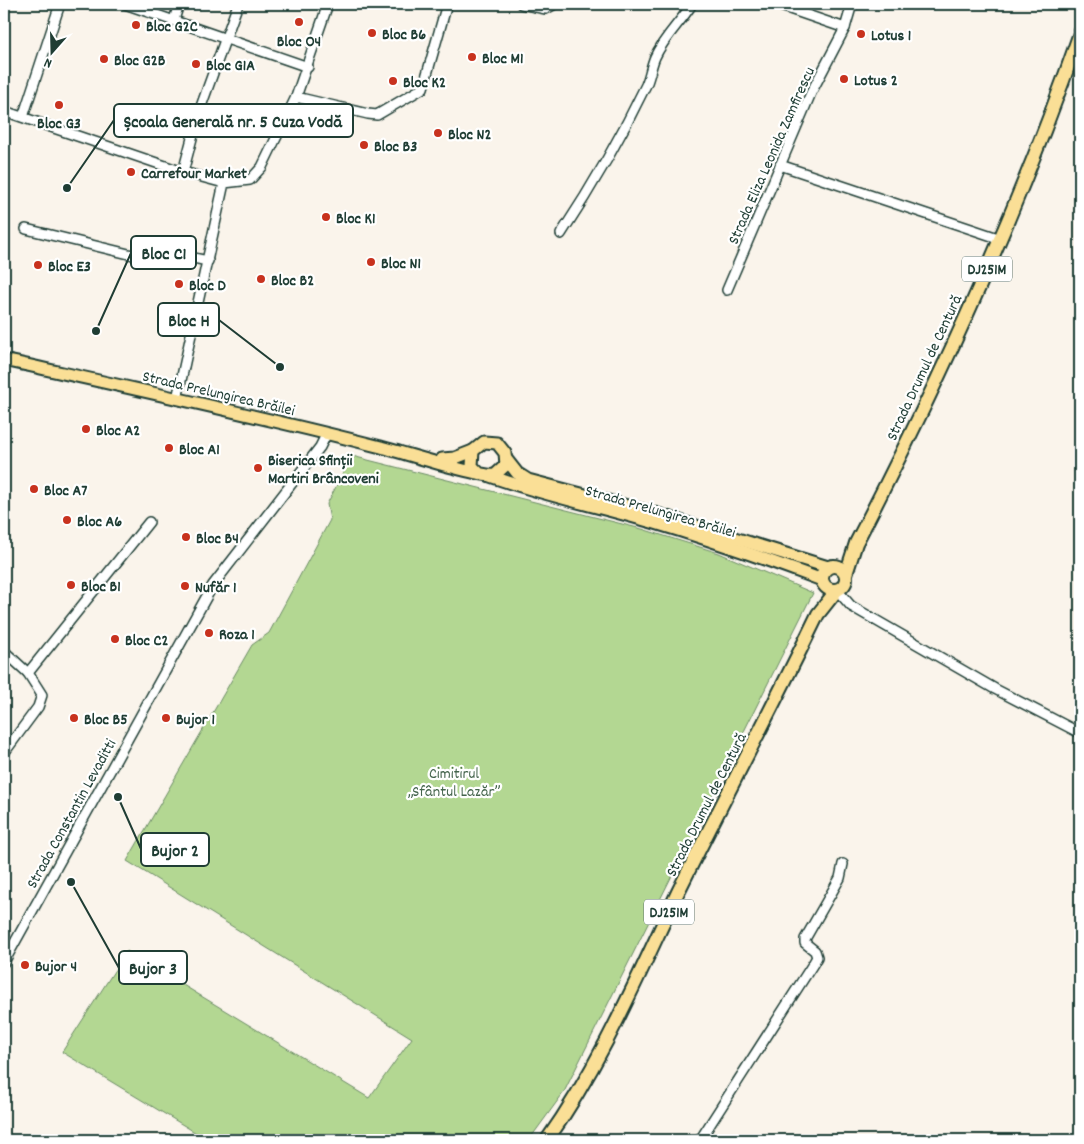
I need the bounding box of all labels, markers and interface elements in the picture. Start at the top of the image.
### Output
place label: Bloc G2C [146,16,198,39]
marker: Bloc O4 [293,16,305,28]
marker: Bloc G2C [130,19,142,31]
place label: Bloc B6 [382,24,426,47]
place label: Lotus 1 [871,25,911,48]
marker: Bloc B6 [366,27,378,39]
north arrow [28,28,78,78]
marker: Lotus 1 [855,28,867,40]
place label: Bloc O4 [277,31,321,54]
place label: Bloc M1 [482,48,524,71]
place label: Bloc G2B [114,50,166,73]
marker: Bloc M1 [466,51,478,63]
text: N [41,52,55,73]
marker: Bloc G2B [98,53,110,65]
place label: Bloc G1A [206,55,255,78]
marker: Bloc G1A [190,58,202,70]
street label: Strada Eliza Leonida Zamfirescu [723,64,822,248]
place label: Lotus 2 [854,70,898,93]
place label: Bloc K2 [403,72,446,95]
marker: Lotus 2 [838,73,850,85]
marker: Bloc K2 [387,75,399,87]
marker: Bloc G3 [53,99,65,111]
callout: Școala Generală nr. 5 Cuza Vodă [114,104,353,137]
text: Școala Generală nr. 5 Cuza Vodă [124,111,343,136]
place label: Bloc G3 [37,113,81,136]
place label: Bloc N2 [448,124,492,147]
marker: Bloc N2 [432,127,444,139]
place label: Bloc B3 [374,136,417,159]
marker: Bloc B3 [358,139,370,151]
place label: Carrefour Market [141,163,247,186]
marker: Carrefour Market [125,166,137,178]
place label: Bloc K1 [336,208,376,231]
marker: Bloc K1 [320,211,332,223]
callout: Bloc C1 [131,236,196,269]
text: Bloc C1 [141,243,187,268]
place label: Bloc N1 [381,253,421,276]
place label: Bloc E3 [48,256,91,279]
marker: Bloc N1 [365,256,377,268]
road number: DJ251M [962,256,1012,282]
marker: Bloc E3 [32,259,44,271]
place label: Bloc B2 [271,270,314,293]
marker: Bloc B2 [255,273,267,285]
place label: Bloc D [189,275,227,298]
marker: Bloc D [173,278,185,290]
street label: Strada Drumul de Centură [881,291,969,445]
callout: Bloc H [158,303,219,336]
text: Bloc H [168,310,210,335]
street label: Strada Prelungirea Brăilei [140,366,297,423]
place label: Bloc A2 [96,420,140,443]
marker: Bloc A2 [80,423,92,435]
place label: Bloc A1 [179,439,220,462]
marker: Bloc A1 [163,442,175,454]
place label: Biserica Sfinții Martiri Brâncoveni [268,450,379,491]
marker: Biserica Sfinții Martiri Brâncoveni [252,462,264,474]
place label: Bloc A7 [44,480,87,503]
street label: Strada Prelungirea Brăilei [582,480,738,545]
marker: Bloc A7 [28,483,40,495]
place label: Bloc A6 [77,511,122,534]
marker: Bloc A6 [61,514,73,526]
place label: Bloc B4 [196,528,239,551]
marker: Bloc B4 [180,531,192,543]
place label: Bloc B1 [81,576,121,599]
place label: Nufăr 1 [195,577,237,600]
marker: Bloc B1 [65,579,77,591]
marker: Nufăr 1 [179,580,191,592]
place label: Roza 1 [219,624,255,647]
marker: Roza 1 [203,627,215,639]
place label: Bloc C2 [125,630,169,653]
marker: Bloc C2 [109,633,121,645]
place label: Bloc B5 [84,709,128,732]
place label: Bujor 1 [176,709,215,732]
marker: Bloc B5 [68,712,80,724]
marker: Bujor 1 [160,712,172,724]
street label: Strada Drumul de Centură [661,729,754,881]
street label: Strada Constantin Levaditti [21,735,123,893]
park label: Cimitirul „Sfântul Lazăr” [407,763,501,804]
callout: Bujor 2 [141,833,209,866]
text: Bujor 2 [151,840,199,865]
road number: DJ251M [644,900,694,924]
callout: Bujor 3 [119,951,187,984]
place label: Bujor 4 [35,956,77,979]
text: Bujor 3 [129,958,177,983]
marker: Bujor 4 [19,959,31,971]

